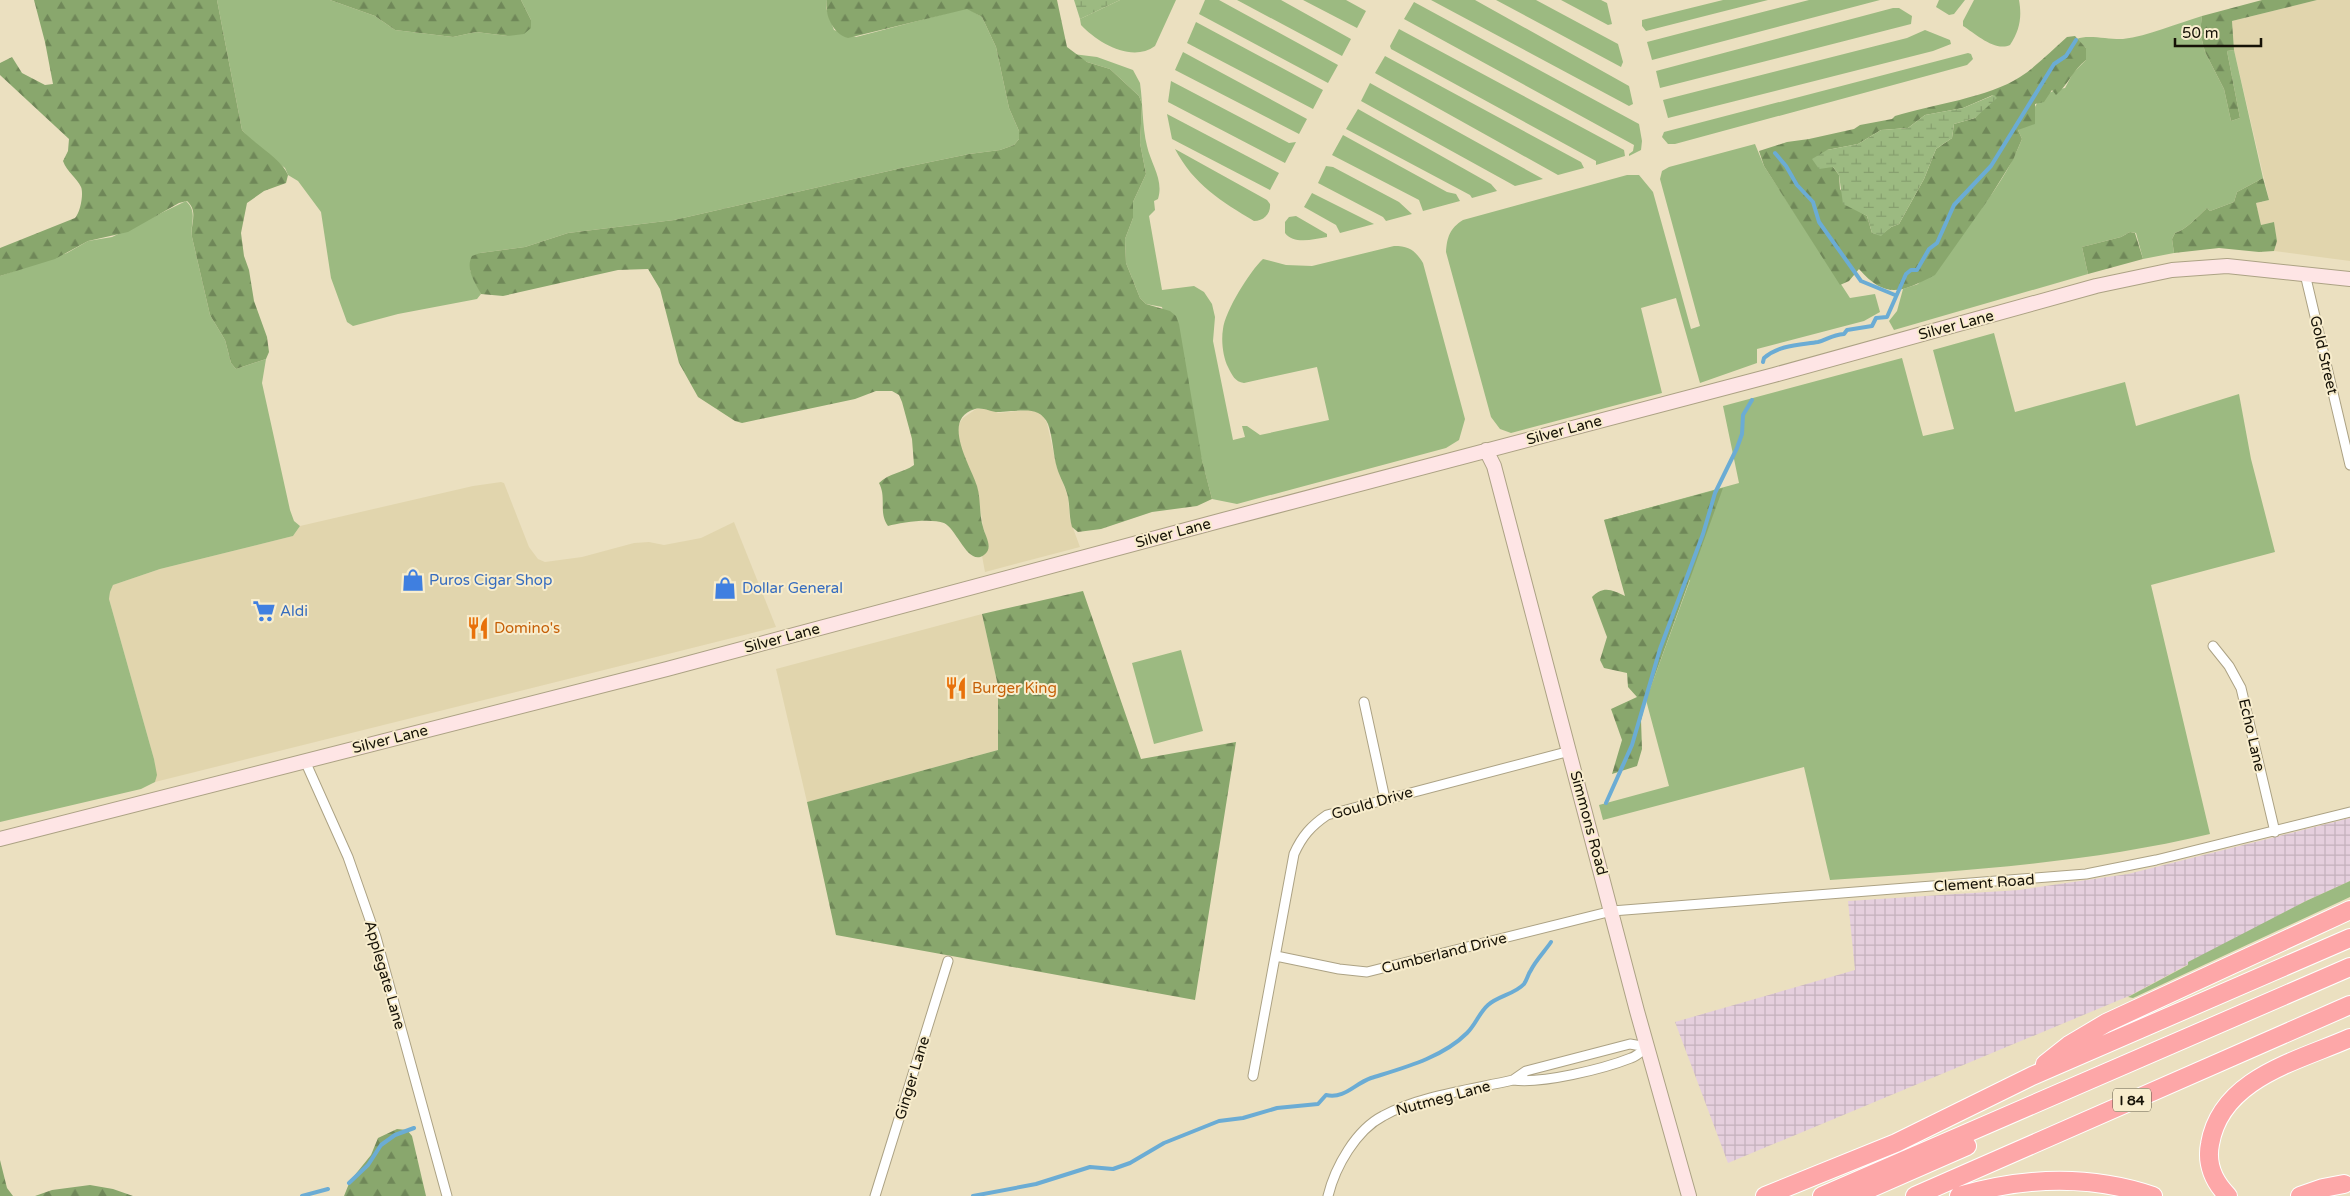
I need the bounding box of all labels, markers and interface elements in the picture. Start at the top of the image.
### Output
scale bar [2175,15,2261,47]
text: 50 m [2182,24,2219,42]
street label: Silver Lane [1916,306,1996,344]
street label: Gold Street [2306,314,2342,396]
street label: Silver Lane [1524,411,1604,449]
street label: Silver Lane [1133,514,1213,552]
shop icon: Puros Cigar Shop [400,567,426,593]
place label: Puros Cigar Shop [429,571,552,589]
shop icon: Dollar General [712,575,738,601]
place label: Dollar General [742,579,843,597]
supermarket icon: Aldi [251,598,277,624]
place label: Aldi [280,602,308,620]
restaurant icon: Domino's [465,615,491,641]
place label: Domino's [494,619,560,637]
street label: Silver Lane [742,619,822,657]
restaurant icon: Burger King [943,675,969,701]
place label: Burger King [972,679,1057,697]
street label: Echo Lane [2235,697,2269,773]
street label: Silver Lane [350,721,430,757]
street label: Simmons Road [1566,769,1612,877]
street label: Gould Drive [1329,783,1415,823]
street label: Clement Road [1933,870,2035,896]
street label: Applegate Lane [361,918,409,1032]
street label: Cumberland Drive [1379,929,1509,977]
street label: Ginger Lane [891,1034,933,1122]
street label: Nutmeg Lane [1394,1077,1492,1119]
road number: I 84 [2113,1088,2151,1112]

